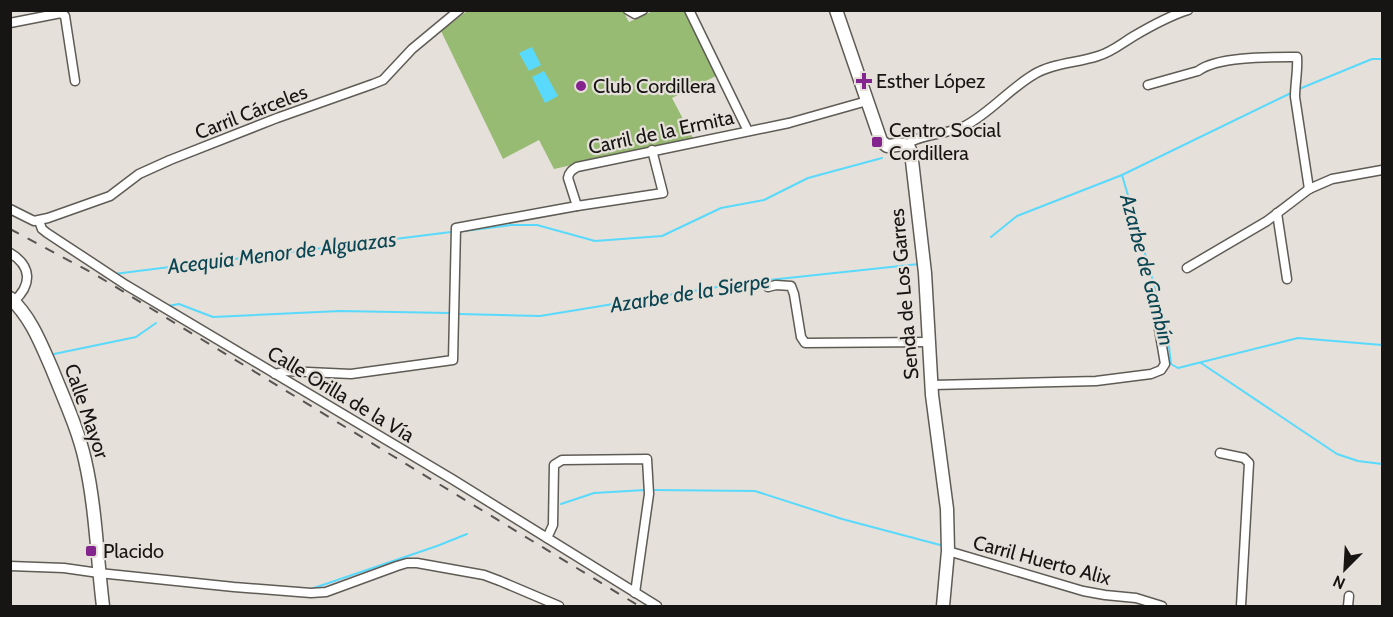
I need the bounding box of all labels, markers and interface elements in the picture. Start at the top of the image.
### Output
place label: Esther López [876,69,986,93]
place label: Club Cordillera [593,74,716,98]
marker: Esther López [857,74,871,88]
marker: Club Cordillera [574,79,588,93]
street label: Carril Cárceles [191,80,311,144]
street label: Carril de la Ermita [586,105,736,159]
place label: Centro Social Cordillera [889,118,1001,165]
marker: Centro Social Cordillera [870,135,884,149]
water label: Azarbe de Gambín [1115,190,1180,348]
street label: Senda de Los Garres [885,207,923,381]
water label: Acequia Menor de Alguazas [165,226,398,279]
water label: Azarbe de la Sierpe [607,267,772,318]
street label: Calle Orilla de la Vía [263,341,419,447]
street label: Calle Mayor [60,361,115,462]
street label: Carril Huerto Alix [970,530,1114,590]
place label: Placido [103,539,164,563]
north arrow [1315,539,1375,599]
marker: Placido [84,544,98,558]
text: N [1330,571,1348,593]

